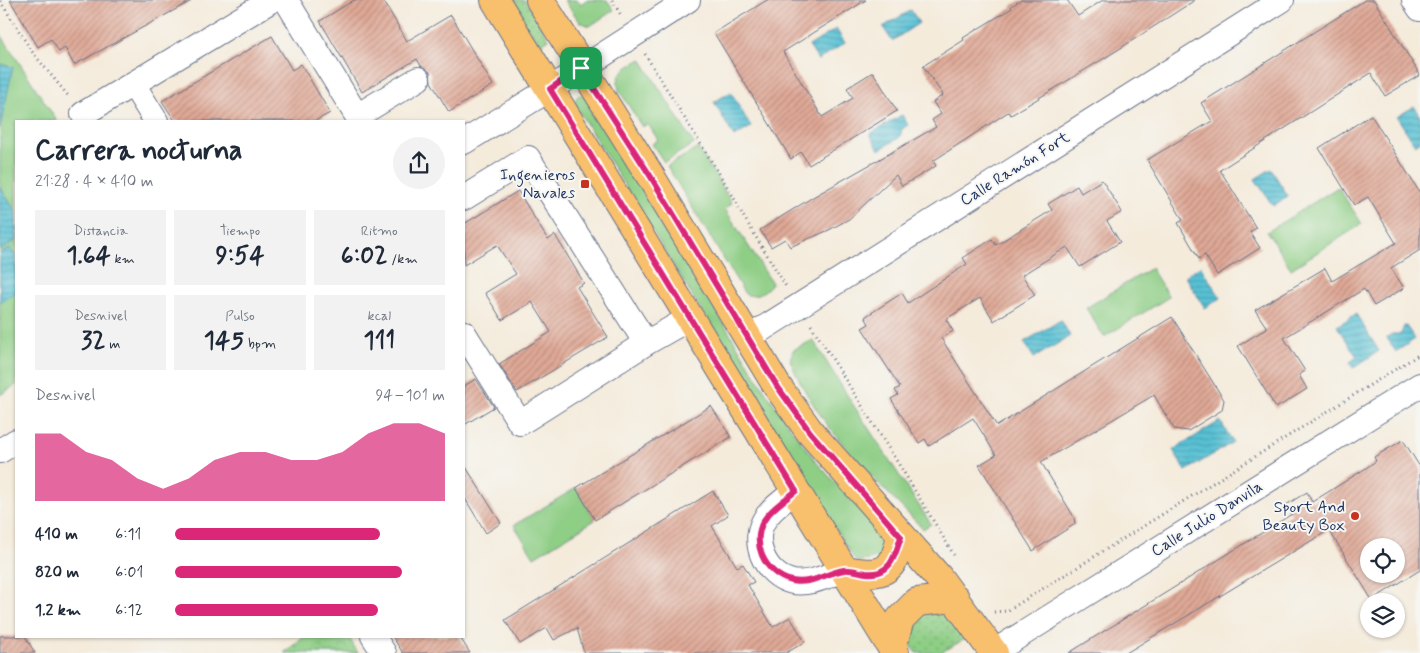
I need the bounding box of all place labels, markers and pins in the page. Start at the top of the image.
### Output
pin [560,47,602,89]
place label: Ingenieros Navales [500,165,575,204]
marker: Ingenieros Navales [579,178,591,190]
place label: Sport And Beauty Box [1262,497,1345,536]
marker: Sport And Beauty Box [1349,510,1361,522]

